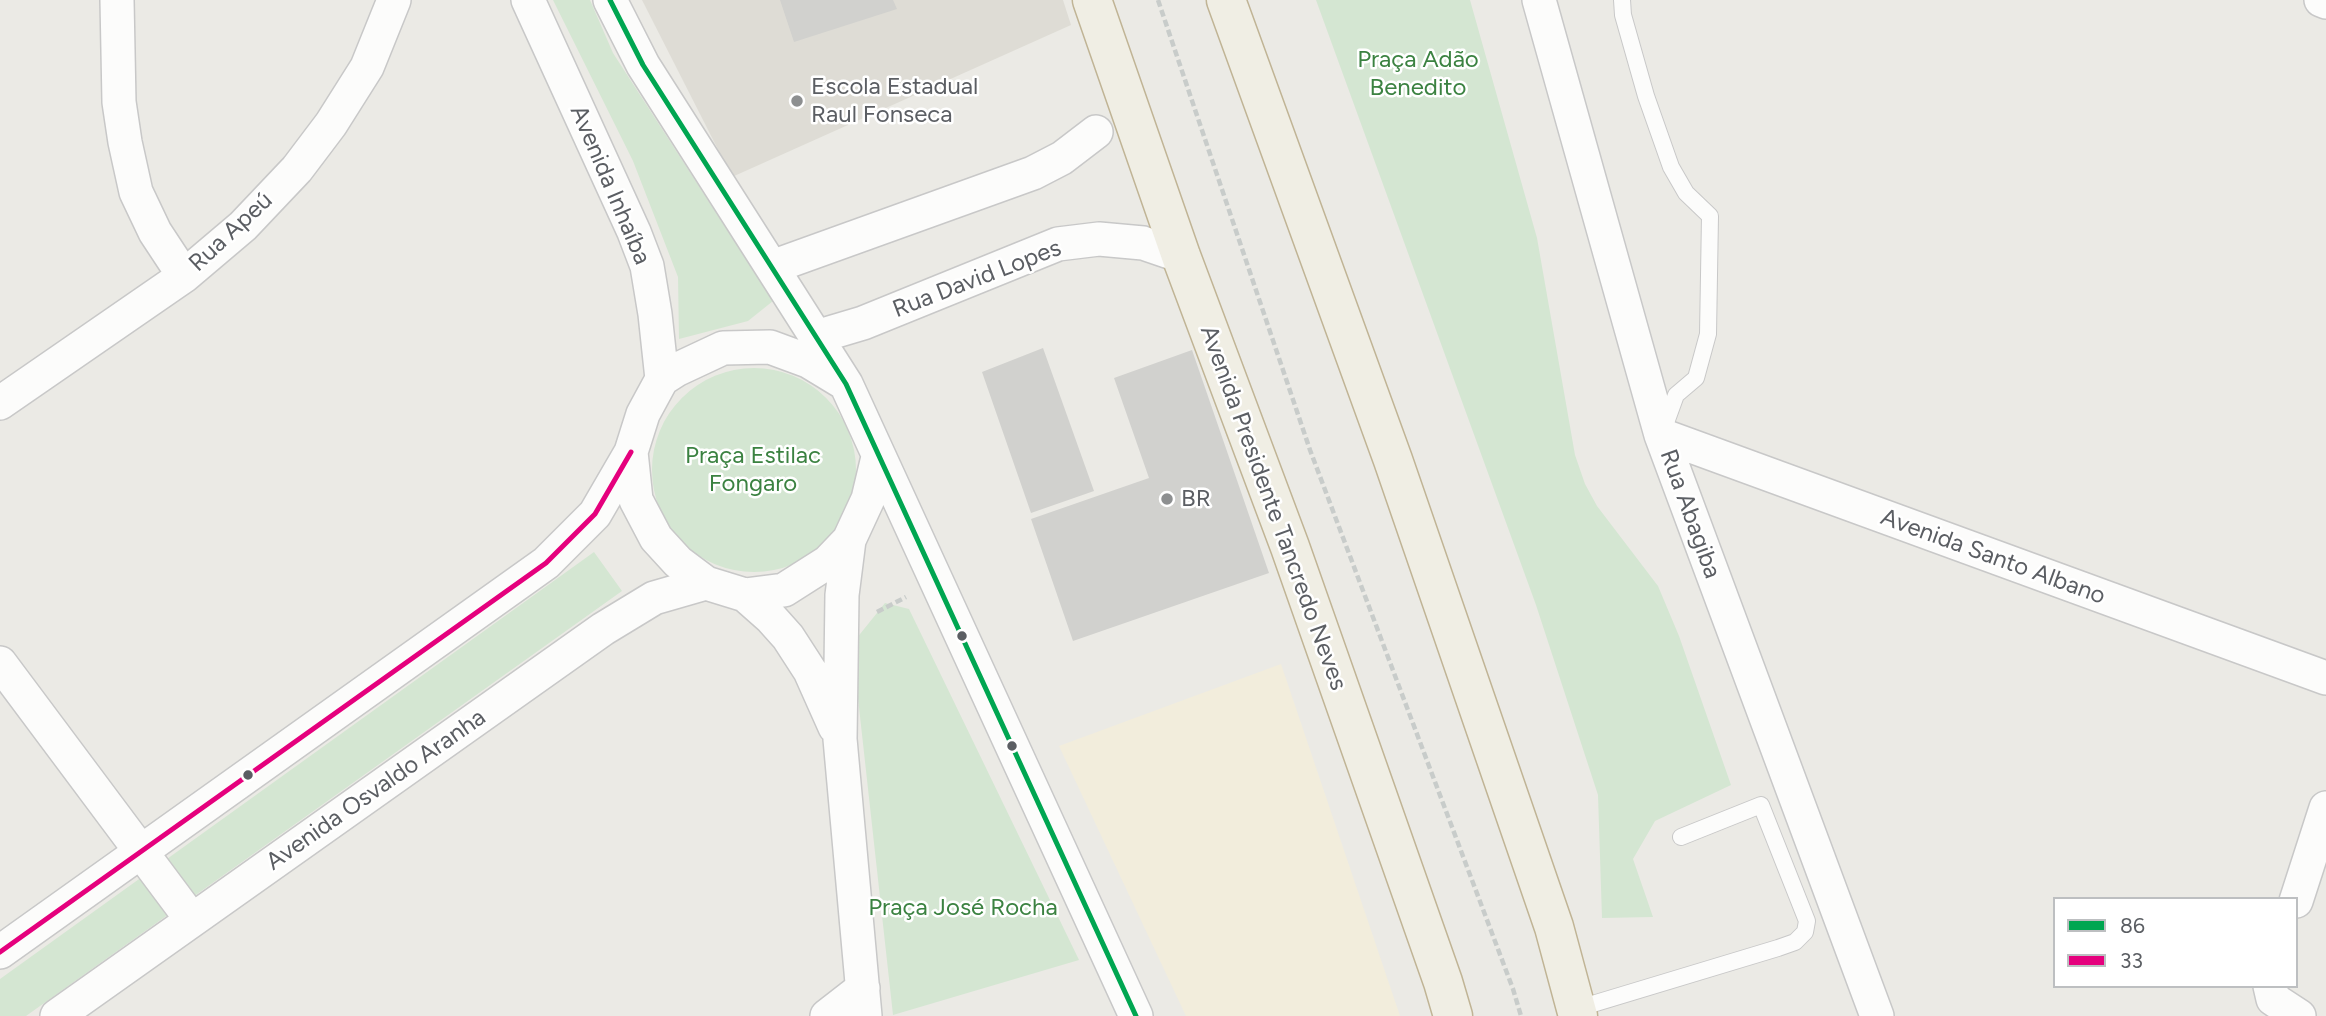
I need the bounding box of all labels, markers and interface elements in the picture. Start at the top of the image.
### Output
park label: Praça Adão Benedito [1357,46,1479,102]
place label: Escola Estadual Raul Fonseca [811,73,978,129]
marker: Escola Estadual Raul Fonseca [789,93,805,109]
street label: Avenida Inhaíba [564,101,656,269]
street label: Rua Apeú [183,186,279,278]
street label: Rua David Lopes [889,234,1065,324]
street label: Avenida Presidente Tancredo Neves [1193,322,1353,694]
park label: Praça Estilac Fongaro [685,442,821,498]
street label: Rua Abagiba [1653,446,1727,582]
place label: BR [1181,485,1211,513]
marker: BR [1159,491,1175,507]
street label: Avenida Santo Albano [1877,503,2109,611]
unlabelled marker [955,629,969,643]
street label: Avenida Osvaldo Aranha [261,703,491,877]
unlabelled marker [1005,739,1019,753]
unlabelled marker [241,768,255,782]
park label: Praça José Rocha [868,894,1058,922]
legend [2053,897,2298,988]
text: 86 [2120,913,2145,938]
text: 33 [2120,948,2143,973]

